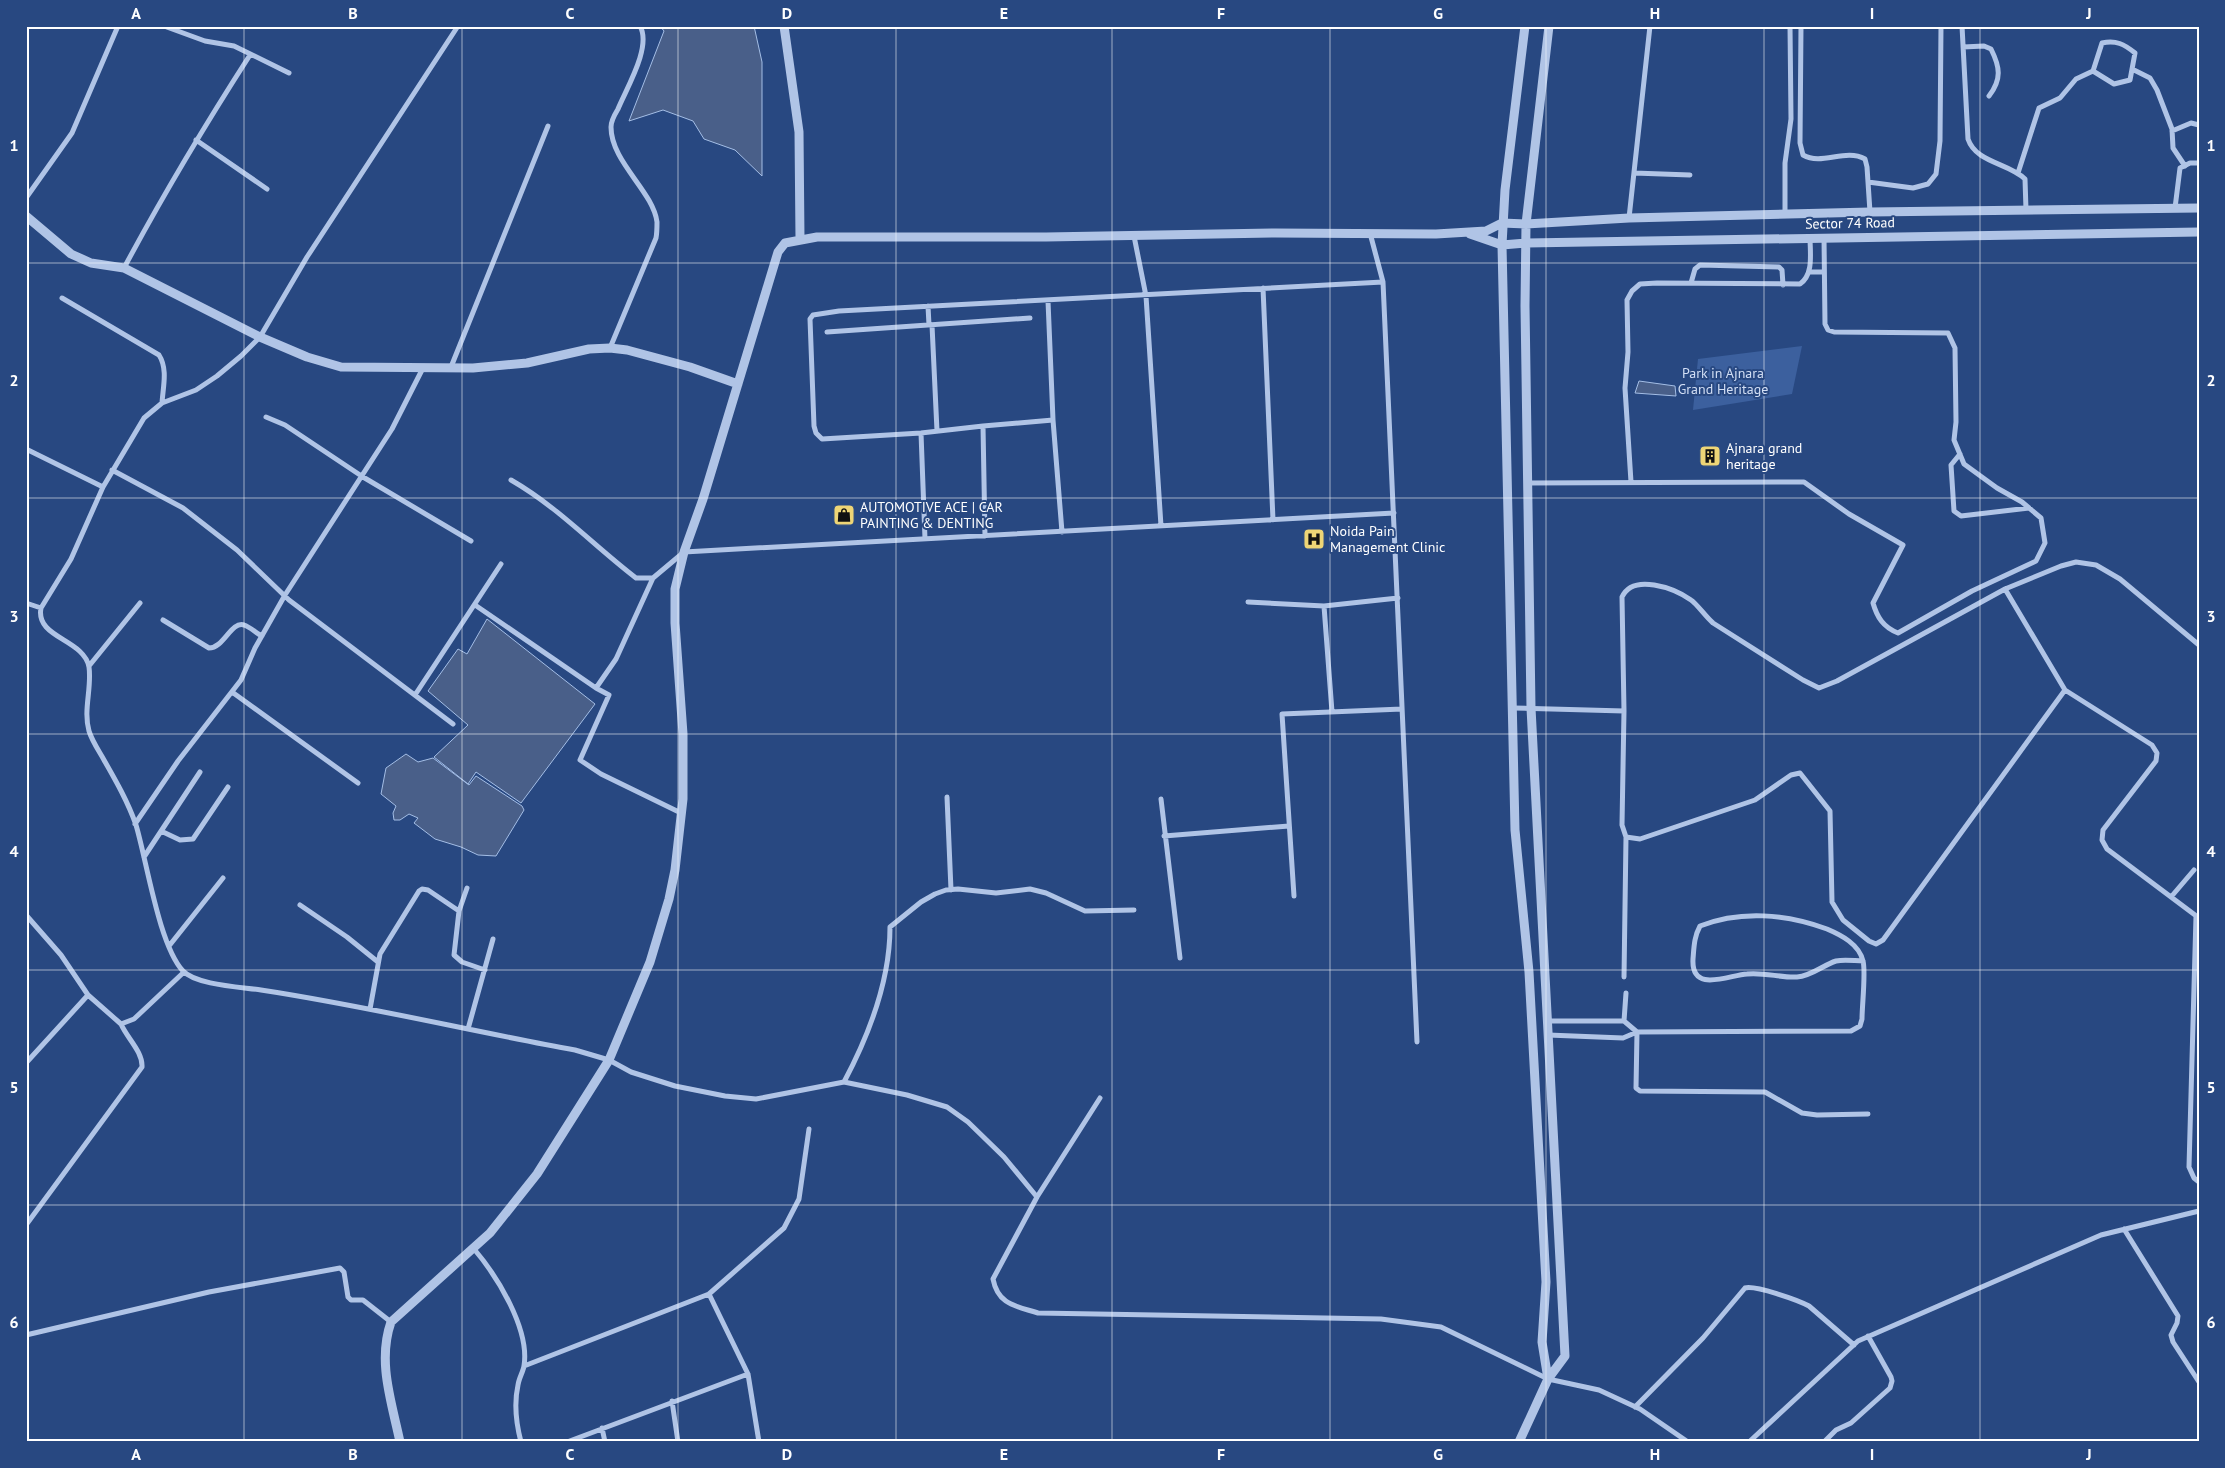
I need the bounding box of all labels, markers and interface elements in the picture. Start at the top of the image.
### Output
text: A [131,3,141,23]
text: B [348,3,358,23]
text: C [566,3,575,23]
text: D [782,3,792,23]
text: E [1000,3,1008,23]
text: F [1217,3,1225,23]
text: G [1433,3,1443,23]
text: H [1650,3,1660,23]
text: I [1870,3,1874,23]
text: J [2085,3,2092,23]
text: 1 [9,135,19,155]
text: 1 [2206,135,2216,155]
street label: Sector 74 Road [1805,213,1895,233]
park label: Park in Ajnara Grand Heritage [1678,364,1768,398]
text: 2 [9,370,19,390]
text: 2 [2206,370,2216,390]
place label: Ajnara grand heritage [1726,439,1802,473]
building icon: Ajnara grand heritage [1698,444,1722,468]
place label: AUTOMOTIVE ACE | CAR PAINTING & DENTING [860,498,1003,532]
shop icon: AUTOMOTIVE ACE | CAR PAINTING & DENTING [832,503,856,527]
place label: Noida Pain Management Clinic [1330,522,1445,556]
hospital icon: Noida Pain Management Clinic [1302,527,1326,551]
text: 3 [9,606,19,626]
text: 3 [2206,606,2216,626]
text: 4 [9,841,19,861]
text: 4 [2206,841,2216,861]
text: 5 [9,1077,19,1097]
text: 5 [2206,1077,2216,1097]
text: 6 [9,1312,19,1332]
text: 6 [2206,1312,2216,1332]
text: A [131,1444,141,1464]
text: B [348,1444,358,1464]
text: C [566,1444,575,1464]
text: D [782,1444,792,1464]
text: E [1000,1444,1008,1464]
text: F [1217,1444,1225,1464]
text: G [1433,1444,1443,1464]
text: H [1650,1444,1660,1464]
text: I [1870,1444,1874,1464]
text: J [2085,1444,2092,1464]

